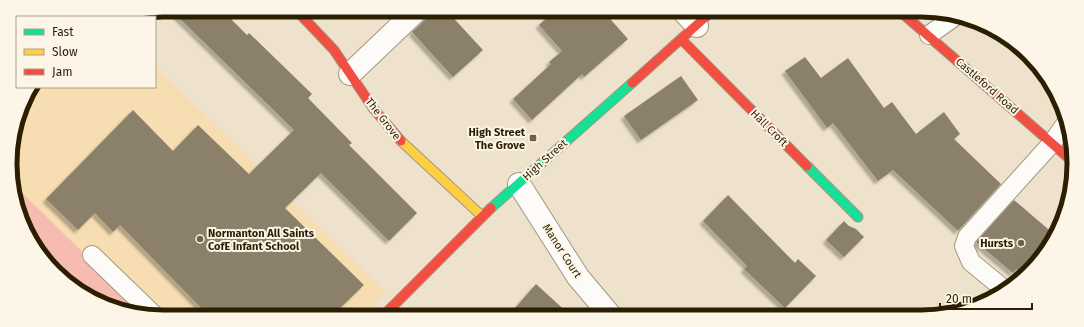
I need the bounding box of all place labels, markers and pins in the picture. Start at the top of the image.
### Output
place label: High Street The Grove [469,126,526,152]
marker: High Street The Grove [528,133,538,143]
place label: Normanton All Saints CofE Infant School [208,227,315,253]
marker: Normanton All Saints CofE Infant School [195,234,205,244]
place label: Hursts [980,237,1014,250]
marker: Hursts [1016,238,1026,248]

